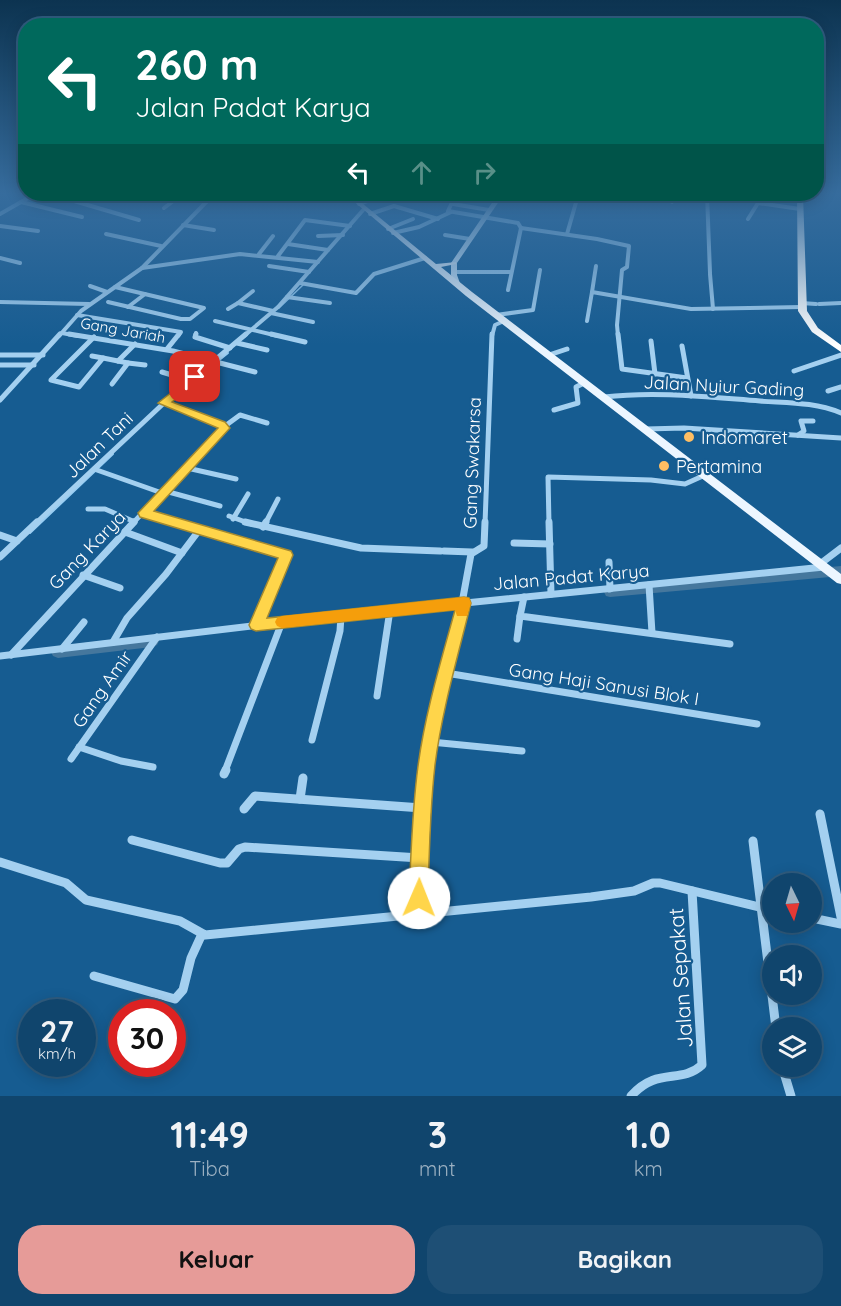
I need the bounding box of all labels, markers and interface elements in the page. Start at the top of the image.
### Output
text: 260 m [135,38,258,91]
icon: left [36,42,114,120]
text: Jalan Padat Karya [135,90,371,124]
icon: left [342,156,375,189]
icon: ahead [405,156,438,189]
icon: right [468,156,501,189]
street label: Gang Jariah [79,313,167,347]
pin [169,351,220,402]
icon: arrive [178,360,211,393]
street label: Jalan Nyiur Gading [643,370,805,402]
street label: Gang Swakarsa [458,397,486,529]
street label: Jalan Tani [60,407,138,483]
place label: Indomaret [701,426,788,449]
marker: Indomaret [682,430,696,444]
place label: Pertamina [676,455,762,478]
marker: Pertamina [657,459,671,473]
street label: Gang Karya [44,506,130,594]
street label: Jalan Padat Karya [492,559,650,595]
street label: Gang Amir [67,646,137,732]
street label: Gang Haji Sanusi Blok I [507,658,701,710]
position arrow [387,866,451,930]
north arrow [762,873,822,933]
map controls [762,873,822,1077]
street label: Jalan Sepakat [662,907,698,1049]
button: sound [762,945,822,1005]
speed limit sign: 30 [108,999,186,1077]
text: 27 [40,1012,74,1050]
button: layers [762,1017,822,1077]
text: km/h [38,1044,76,1063]
text: 11:49 [170,1112,249,1157]
text: 3 [428,1112,447,1157]
text: 1.0 [626,1112,671,1157]
text: Tiba [189,1156,230,1181]
text: mnt [419,1156,456,1181]
text: km [634,1156,663,1181]
button: Keluar [18,1225,415,1294]
button: Bagikan [427,1225,823,1294]

